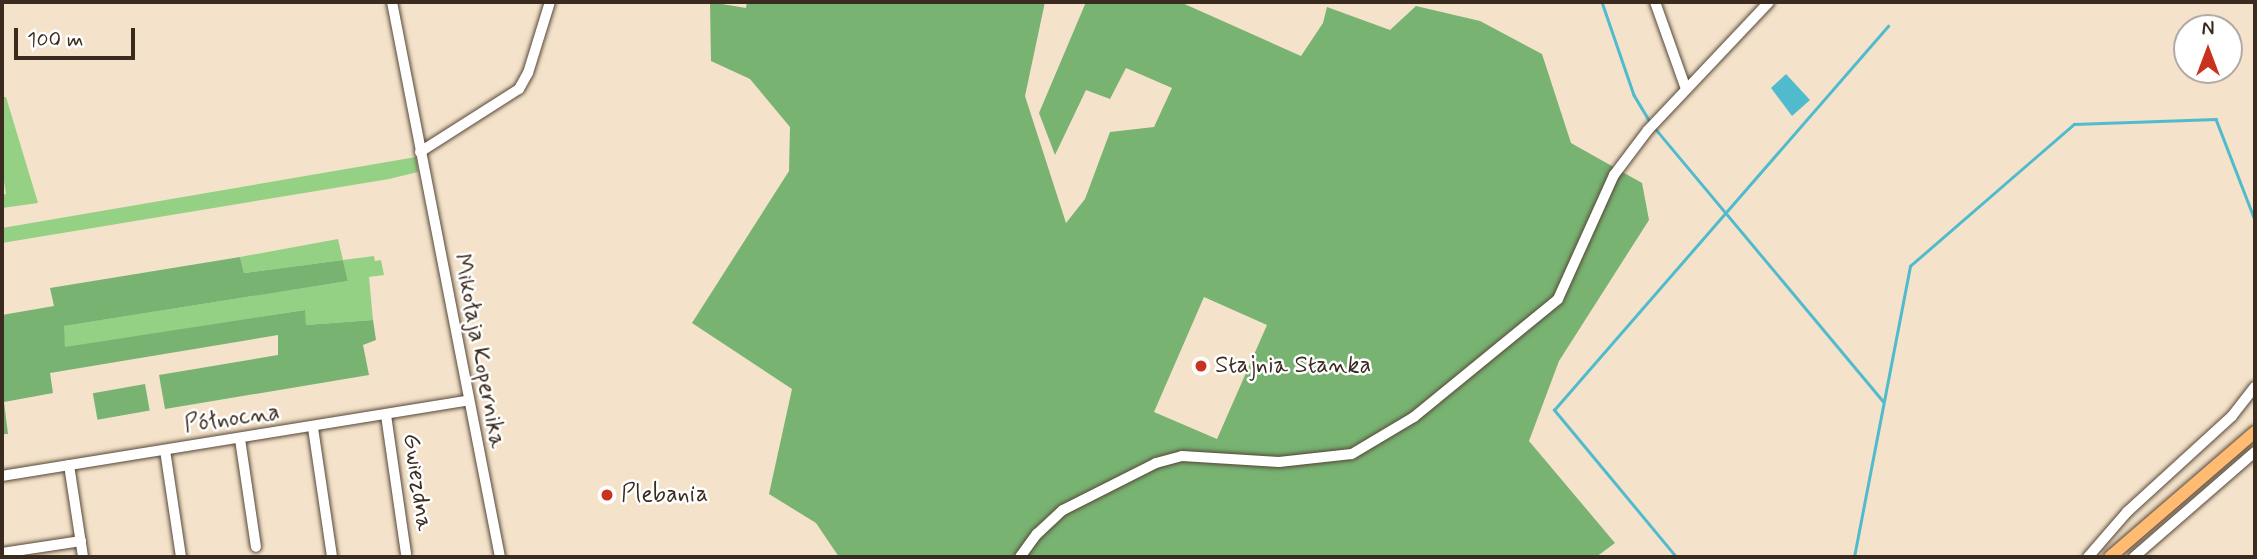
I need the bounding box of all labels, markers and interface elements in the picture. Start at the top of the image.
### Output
scale bar [18,14,138,58]
north arrow [2173,14,2243,84]
text: N [2202,17,2214,42]
text: 100 m [27,26,83,54]
street label: Mikołaja Kopernika [446,251,512,451]
place label: Stajnia Stanka [1215,352,1371,380]
marker: Stajnia Stanka [1193,358,1209,374]
street label: Północna [182,398,282,440]
street label: Gwiezdna [396,431,438,533]
place label: Plebania [621,481,708,509]
marker: Plebania [599,487,615,503]

